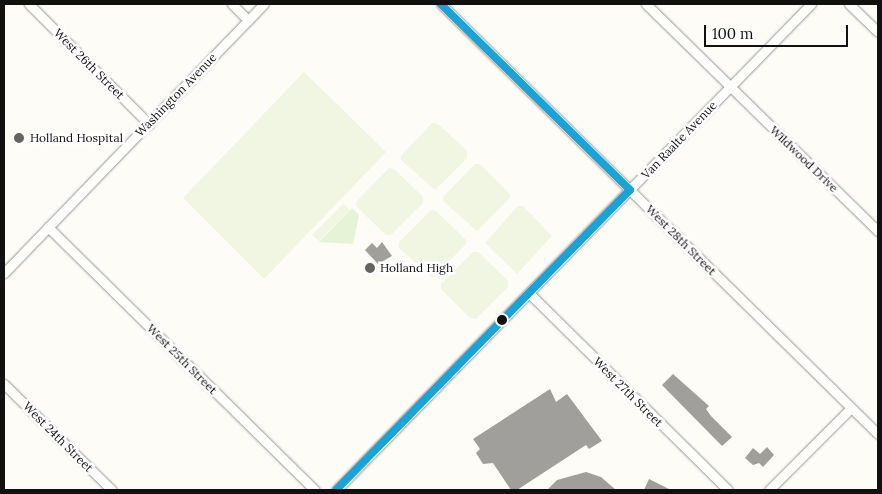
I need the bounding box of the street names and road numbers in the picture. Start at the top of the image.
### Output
street label: West 26th Street [51,26,127,102]
street label: Washington Avenue [132,50,220,140]
street label: Van Raalte Avenue [638,98,720,182]
street label: Wildwood Drive [767,123,841,195]
street label: West 28th Street [643,202,719,278]
street label: West 25th Street [144,321,220,397]
street label: West 27th Street [590,354,666,430]
street label: West 24th Street [20,399,96,475]

